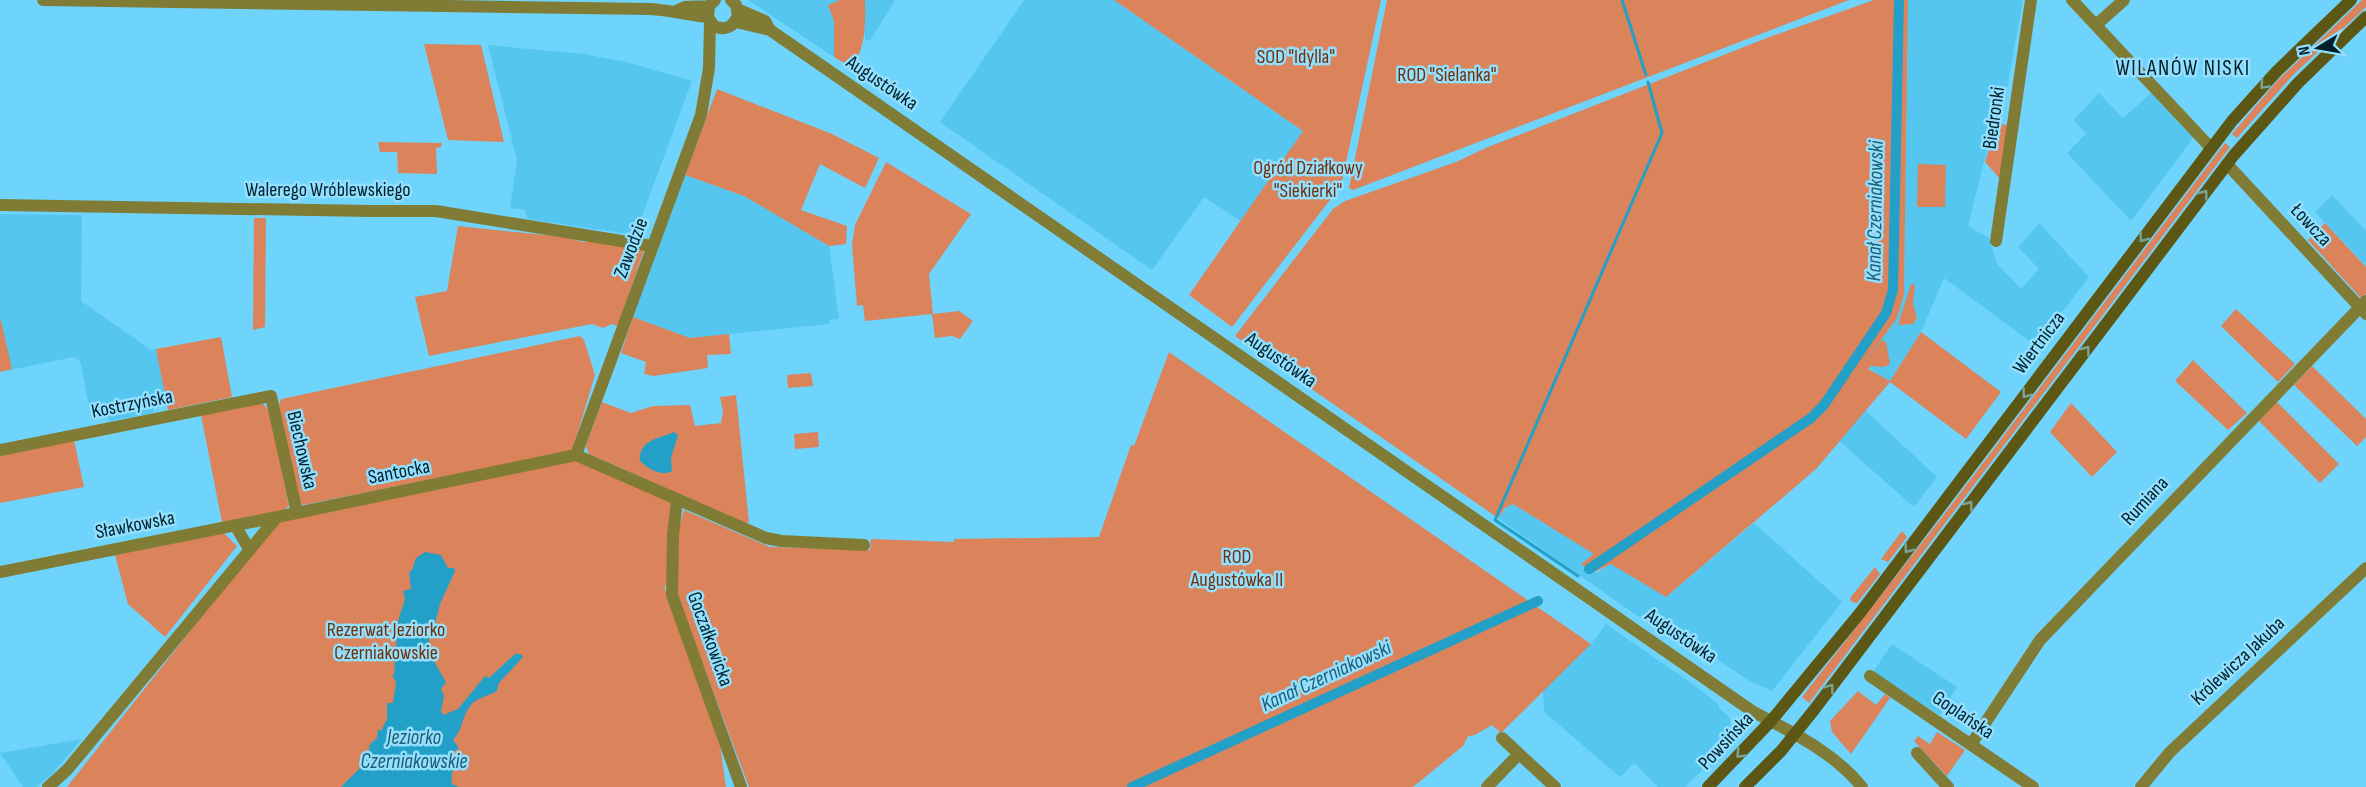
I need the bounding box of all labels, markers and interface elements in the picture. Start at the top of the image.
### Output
north arrow [2288,18,2348,78]
park label: SOD "Idylla" [1257,45,1335,69]
text: N [2295,45,2315,57]
street label: Augustówka [841,50,922,116]
district label: WILANÓW NISKI [2115,55,2251,82]
park label: ROD "Sielanka" [1397,63,1497,87]
one-way arrow [2261,78,2272,89]
street label: Biedronki [1978,85,2010,151]
water label: Kanał Czerniakowski [1861,139,1889,282]
park label: Ogród Działkowy "Siekierki" [1253,156,1363,203]
street label: Walerego Wróblewskiego [245,178,411,202]
one-way arrow [2197,190,2208,201]
street label: Łowcza [2285,198,2337,251]
street label: Zawodzie [609,215,653,281]
one-way arrow [2140,231,2151,242]
street label: Wiertnicza [2008,307,2070,379]
street label: Augustówka [1240,326,1321,393]
one-way arrow [2079,345,2090,356]
street label: Kostrzyńska [89,384,175,424]
one-way arrow [2022,387,2033,398]
street label: Biechowska [281,409,323,491]
street label: Santocka [366,454,432,490]
street label: Rumiana [2116,472,2174,530]
one-way arrow [1962,501,1973,512]
street label: Sławkowska [93,506,177,544]
one-way arrow [1905,542,1916,553]
park label: ROD Augustówka II [1190,545,1283,592]
street label: Goczałkowicka [682,589,738,689]
street label: Augustówka [1640,603,1721,669]
street label: Królewicza Jakuba [2186,612,2290,710]
park label: Rezerwat Jeziorko Czerniakowskie [327,618,445,665]
water label: Kanał Czerniakowski [1257,634,1396,717]
one-way arrow [1823,684,1834,695]
street label: Goplańska [1928,686,1998,744]
street label: Powsińska [1693,707,1759,775]
water label: Jeziorko Czerniakowskie [360,725,468,774]
one-way arrow [1736,748,1747,758]

